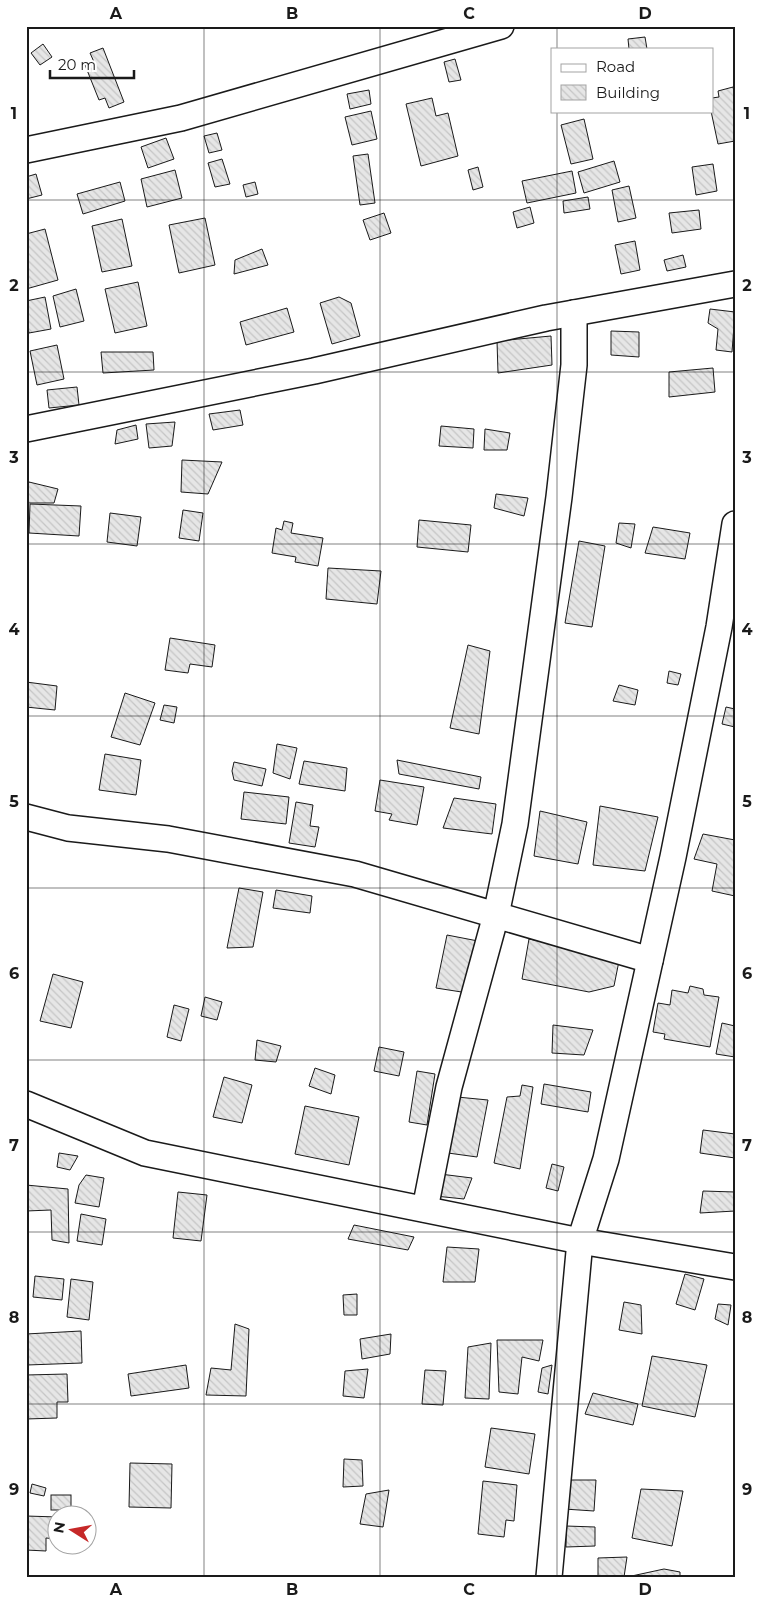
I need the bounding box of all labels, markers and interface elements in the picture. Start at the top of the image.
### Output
text: A [109,4,123,23]
text: B [286,4,298,23]
text: C [463,4,475,23]
text: D [638,4,652,23]
scale bar [50,48,134,80]
legend [551,48,714,112]
text: 20 m [58,55,96,74]
text: Road [596,57,635,76]
text: Building [596,83,660,102]
text: 1 [11,104,17,123]
text: 1 [744,104,750,123]
text: 2 [9,276,19,295]
text: 2 [742,276,752,295]
text: 3 [8,448,19,467]
text: 3 [741,448,752,467]
text: 4 [8,620,20,639]
text: 4 [741,620,753,639]
text: 5 [9,792,19,811]
text: 5 [742,792,752,811]
text: 6 [9,964,19,983]
text: 6 [742,964,752,983]
text: 7 [9,1136,19,1155]
text: 7 [742,1136,752,1155]
text: 8 [9,1308,19,1327]
text: 8 [742,1308,752,1327]
text: 9 [9,1480,19,1499]
text: 9 [742,1480,752,1499]
north arrow [48,1506,98,1556]
text: N [49,1520,69,1535]
text: A [109,1580,123,1599]
text: B [286,1580,298,1599]
text: C [463,1580,475,1599]
text: D [638,1580,652,1599]

